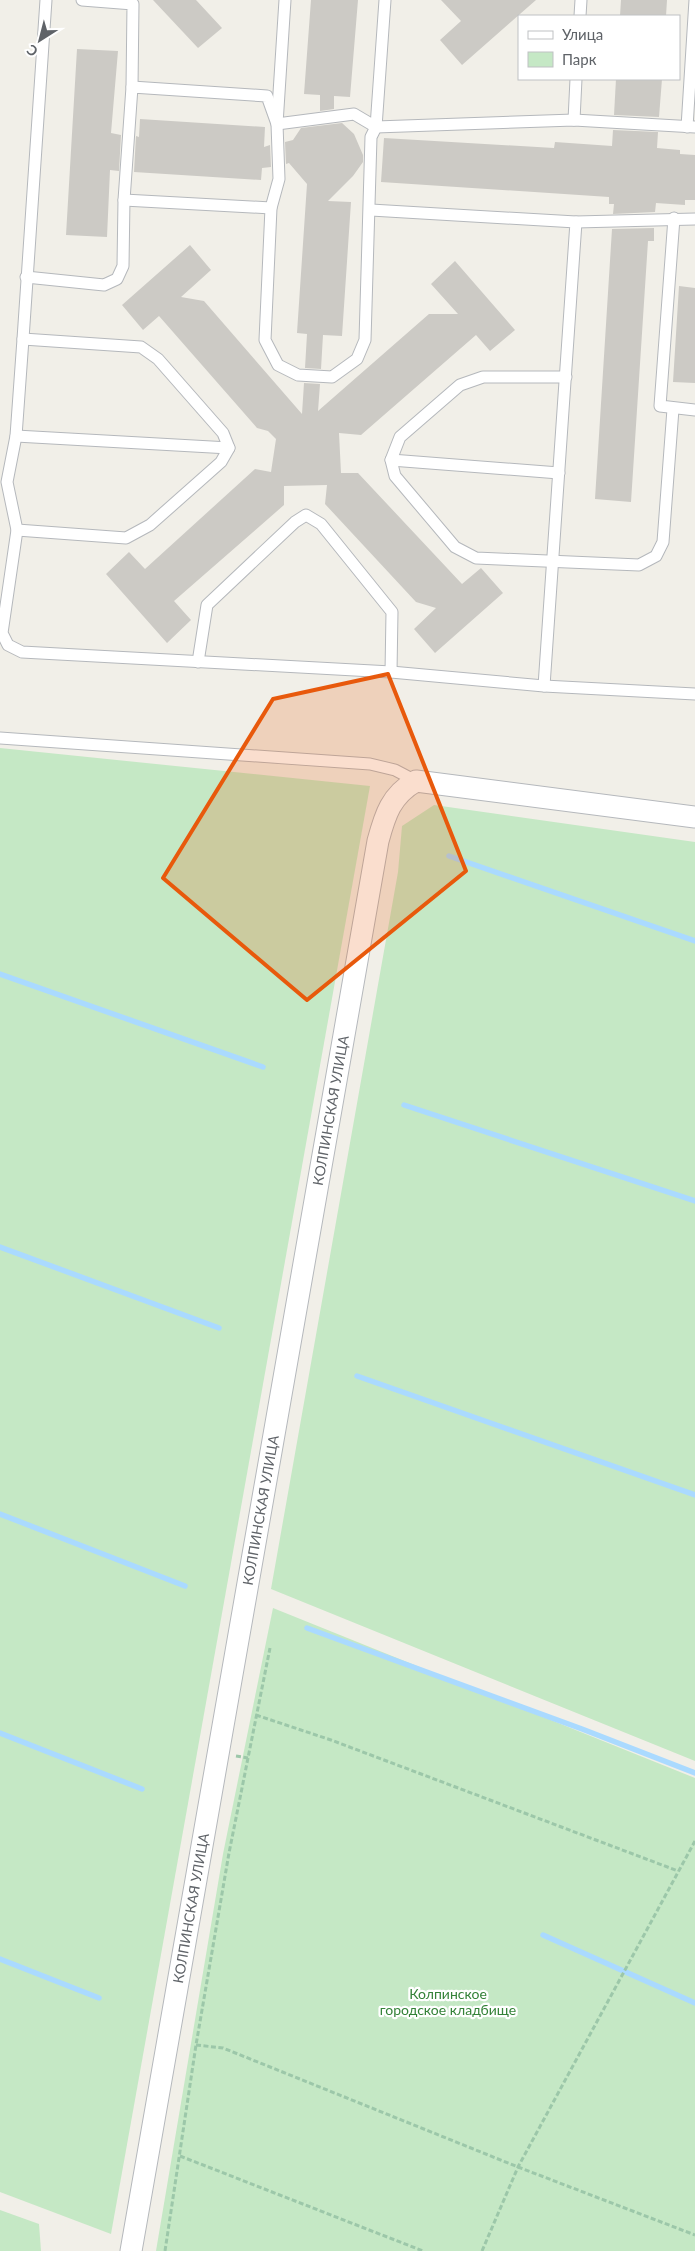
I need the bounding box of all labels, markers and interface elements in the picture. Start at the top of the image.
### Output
north arrow [15,15,65,65]
legend [518,15,680,80]
text: Улица [562,25,603,43]
text: С [23,41,41,61]
text: Парк [562,50,597,68]
street label: КОЛПИНСКАЯ УЛИЦА [309,1033,352,1187]
street label: КОЛПИНСКАЯ УЛИЦА [239,1433,282,1587]
street label: КОЛПИНСКАЯ УЛИЦА [169,1831,212,1984]
park label: Колпинское городское кладбище [380,1985,516,2018]

